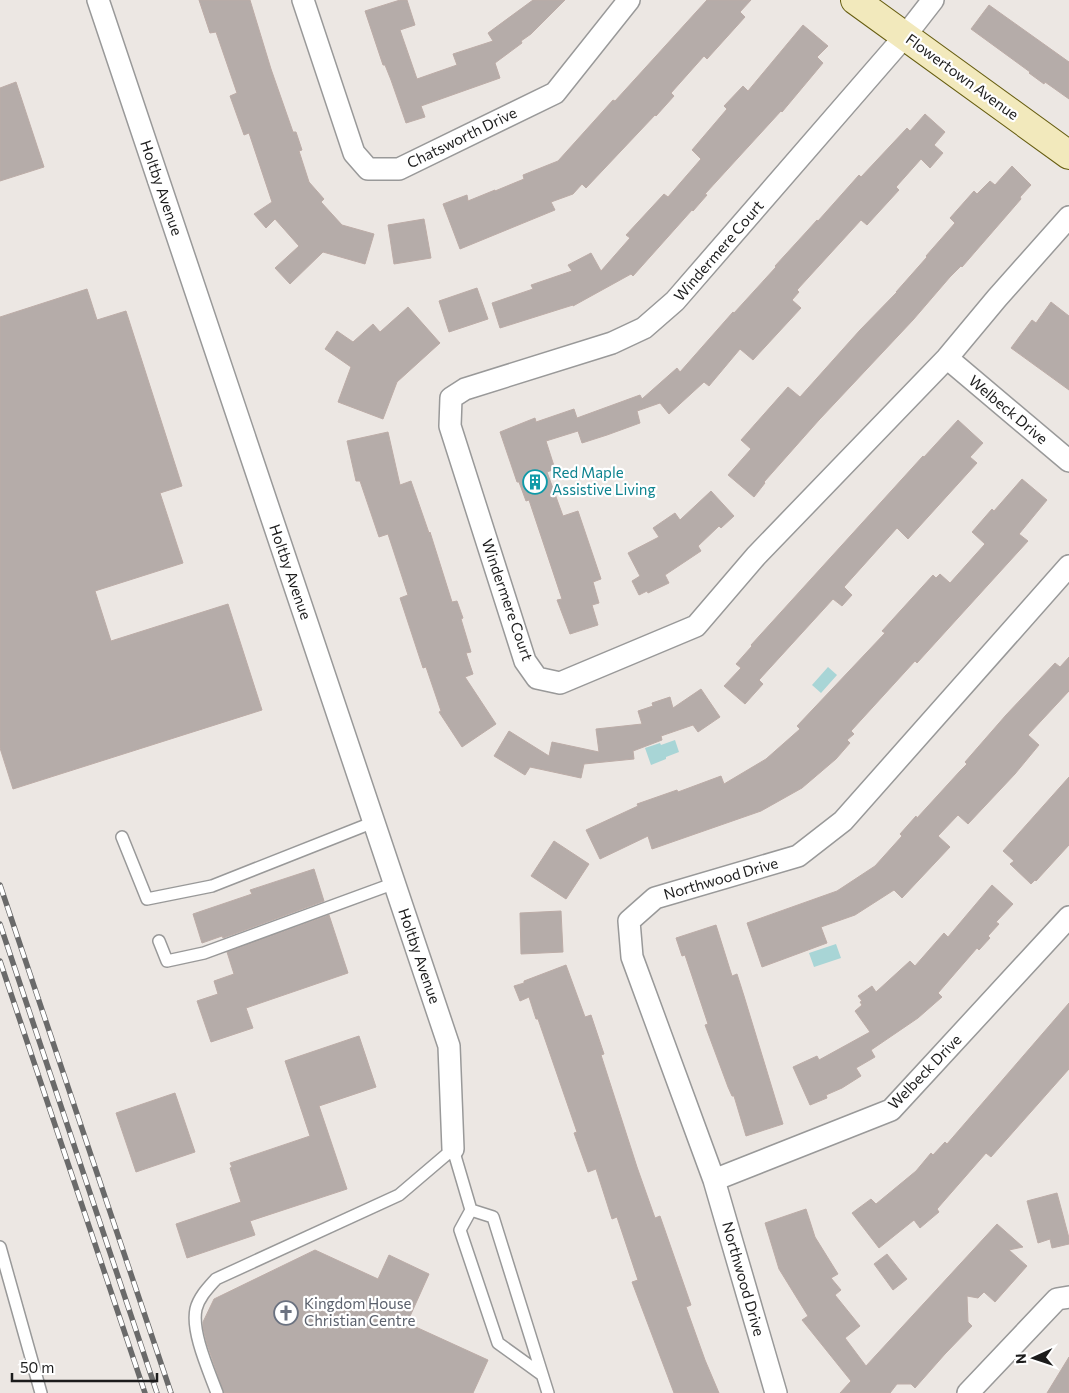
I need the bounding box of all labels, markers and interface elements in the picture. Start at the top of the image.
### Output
street label: Flowertown Avenue [903,29,1023,123]
street label: Chatsworth Drive [404,103,520,172]
street label: Holtby Avenue [137,138,187,238]
street label: Windermere Court [670,196,767,304]
street label: Welbeck Drive [966,371,1052,447]
place label: Red Maple Assistive Living [552,463,656,498]
building icon: Red Maple Assistive Living [522,469,548,495]
street label: Holtby Avenue [266,522,316,622]
street label: Windermere Court [479,536,537,663]
street label: Northwood Drive [661,853,780,903]
street label: Holtby Avenue [395,906,445,1006]
street label: Welbeck Drive [884,1030,965,1113]
street label: Northwood Drive [719,1219,769,1338]
place label: Kingdom House Christian Centre [304,1294,415,1329]
church icon: Kingdom House Christian Centre [273,1300,299,1326]
north arrow [1009,1333,1059,1383]
scale bar [12,1350,158,1382]
text: N [1012,1353,1029,1364]
text: 50 m [20,1358,54,1376]

